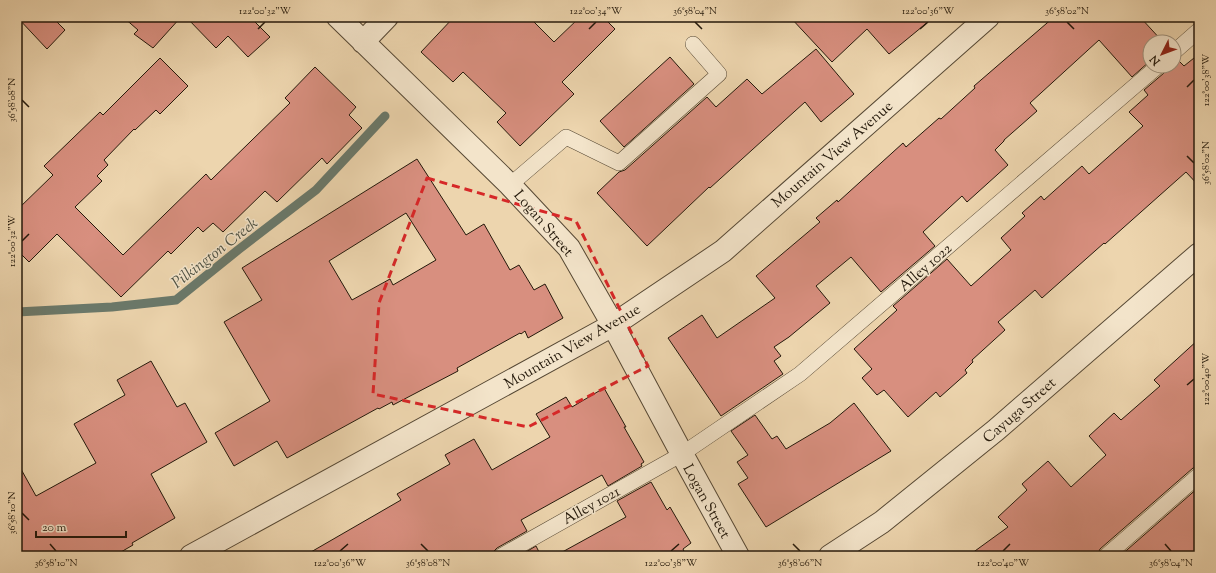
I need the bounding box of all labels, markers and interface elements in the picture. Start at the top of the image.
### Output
text: 122°00'32"W [239,4,291,19]
text: 122°00'34"W [570,4,622,19]
text: 36°58'04"N [673,4,717,19]
text: 122°00'36"W [902,4,954,19]
text: 36°58'02"N [1045,4,1089,19]
north arrow [1142,34,1182,74]
text: N [1146,51,1165,69]
text: 122°00'38"W [1199,54,1214,106]
text: 36°58'08"N [5,78,20,122]
street label: Mountain View Avenue [768,97,898,214]
text: 36°58'02"N [1199,141,1214,185]
street label: Logan Street [508,186,578,262]
water label: Pilkington Creek [168,213,263,295]
text: 122°00'32"W [5,215,20,267]
street label: Alley 1022 [895,239,957,297]
street label: Mountain View Avenue [501,300,645,395]
text: 122°00'40"W [1199,353,1214,405]
street label: Cayuga Street [979,373,1061,449]
street label: Logan Street [677,461,735,543]
street label: Alley 1021 [559,482,624,531]
text: 36°58'10"N [5,491,20,535]
scale bar [36,513,126,539]
text: 20 m [42,519,67,537]
text: 36°58'10"N [34,556,78,571]
text: 122°00'36"W [314,556,366,571]
text: 36°58'08"N [406,556,450,571]
text: 122°00'38"W [645,556,697,571]
text: 36°58'06"N [778,556,822,571]
text: 122°00'40"W [977,556,1029,571]
text: 36°58'04"N [1149,556,1193,571]

